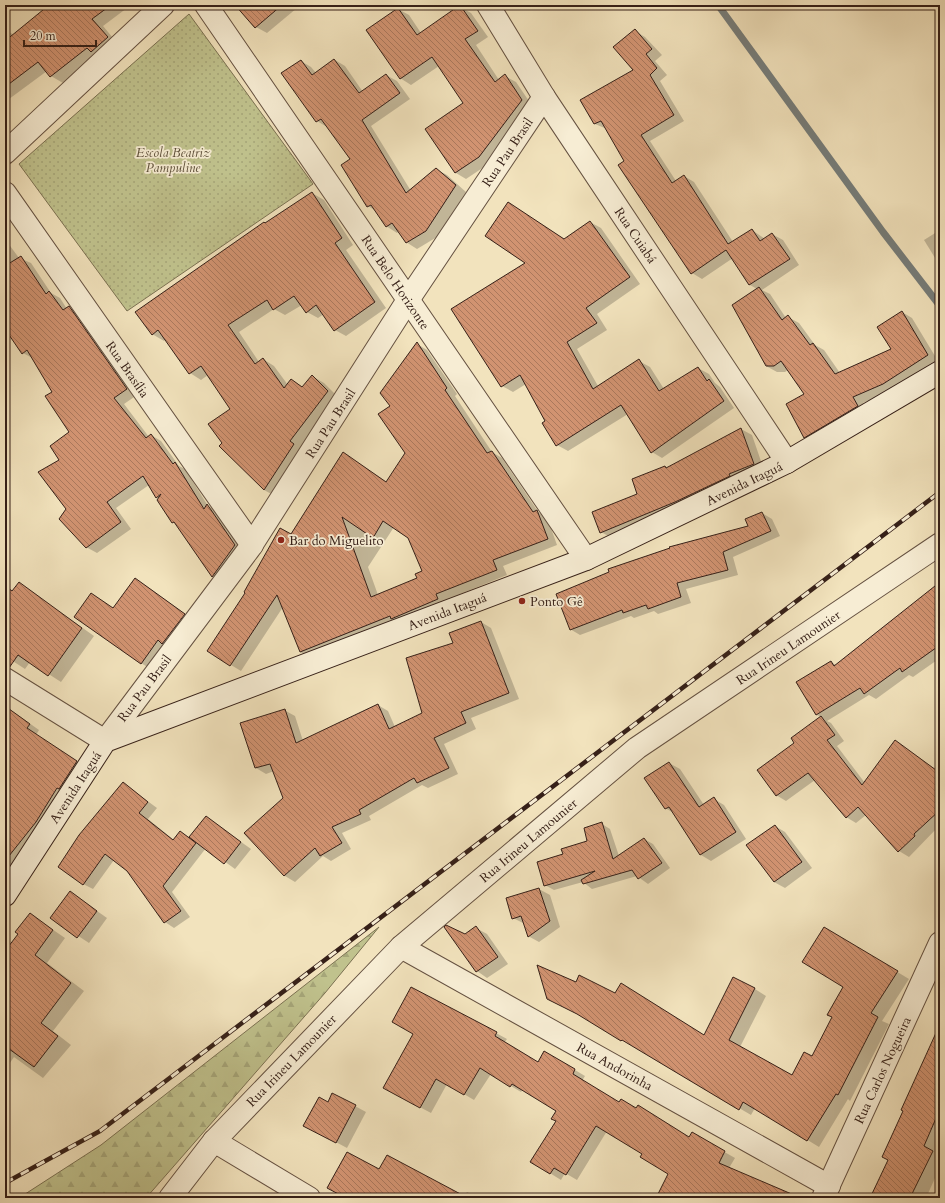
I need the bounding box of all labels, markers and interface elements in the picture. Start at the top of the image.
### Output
scale bar [24,22,96,48]
text: 20 m [30,28,57,44]
street label: Rua Pau Brasil [478,114,538,191]
park label: Escola Beatriz Pampuline [136,144,211,177]
street label: Rua Cuiabá [610,204,661,268]
street label: Rua Belo Horizonte [357,232,434,333]
street label: Rua Brasília [101,338,153,402]
street label: Rua Pau Brasil [302,385,360,462]
street label: Avenida Itaguá [703,457,786,510]
place label: Bar do Miguelito [289,532,383,550]
marker: Bar do Miguelito [276,535,286,545]
street label: Avenida Itaguá [405,589,490,635]
place label: Ponto Gê [530,593,583,611]
marker: Ponto Gê [517,596,527,606]
street label: Rua Irineu Lamounier [733,606,845,689]
street label: Rua Pau Brasil [114,651,176,726]
street label: Avenida Itaguá [46,748,106,827]
street label: Rua Irineu Lamounier [476,794,581,887]
street label: Rua Irineu Lamounier [243,1010,341,1111]
street label: Rua Carlos Nogueira [850,1014,916,1127]
street label: Rua Andorinha [573,1039,656,1095]

